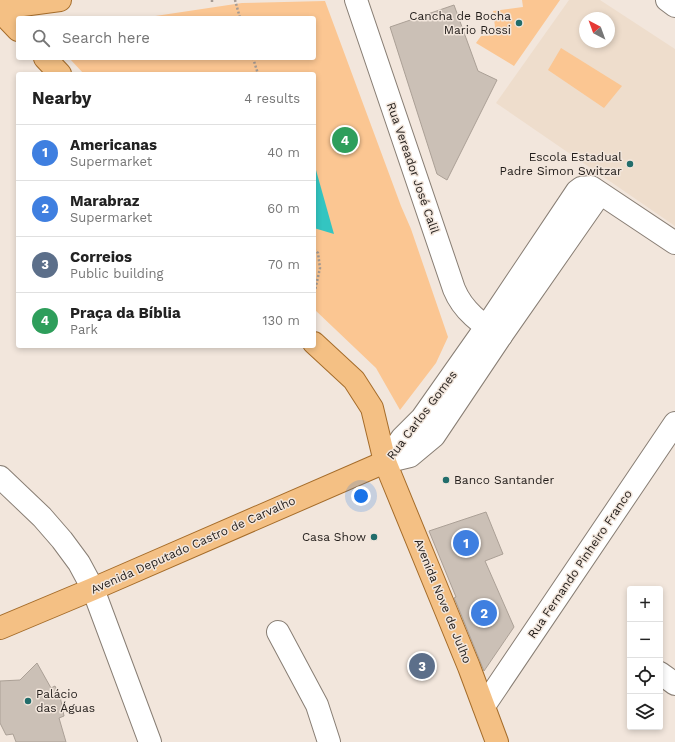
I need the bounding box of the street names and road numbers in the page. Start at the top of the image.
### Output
street label: Rua Vereador José Calil [384,100,442,236]
street label: Rua Carlos Gomes [384,368,460,462]
street label: Rua Fernando Pinheiro Franco [525,487,635,641]
street label: Avenida Deputado Castro de Carvalho [88,493,298,597]
street label: Avenida Nove de Julho [412,537,474,665]

